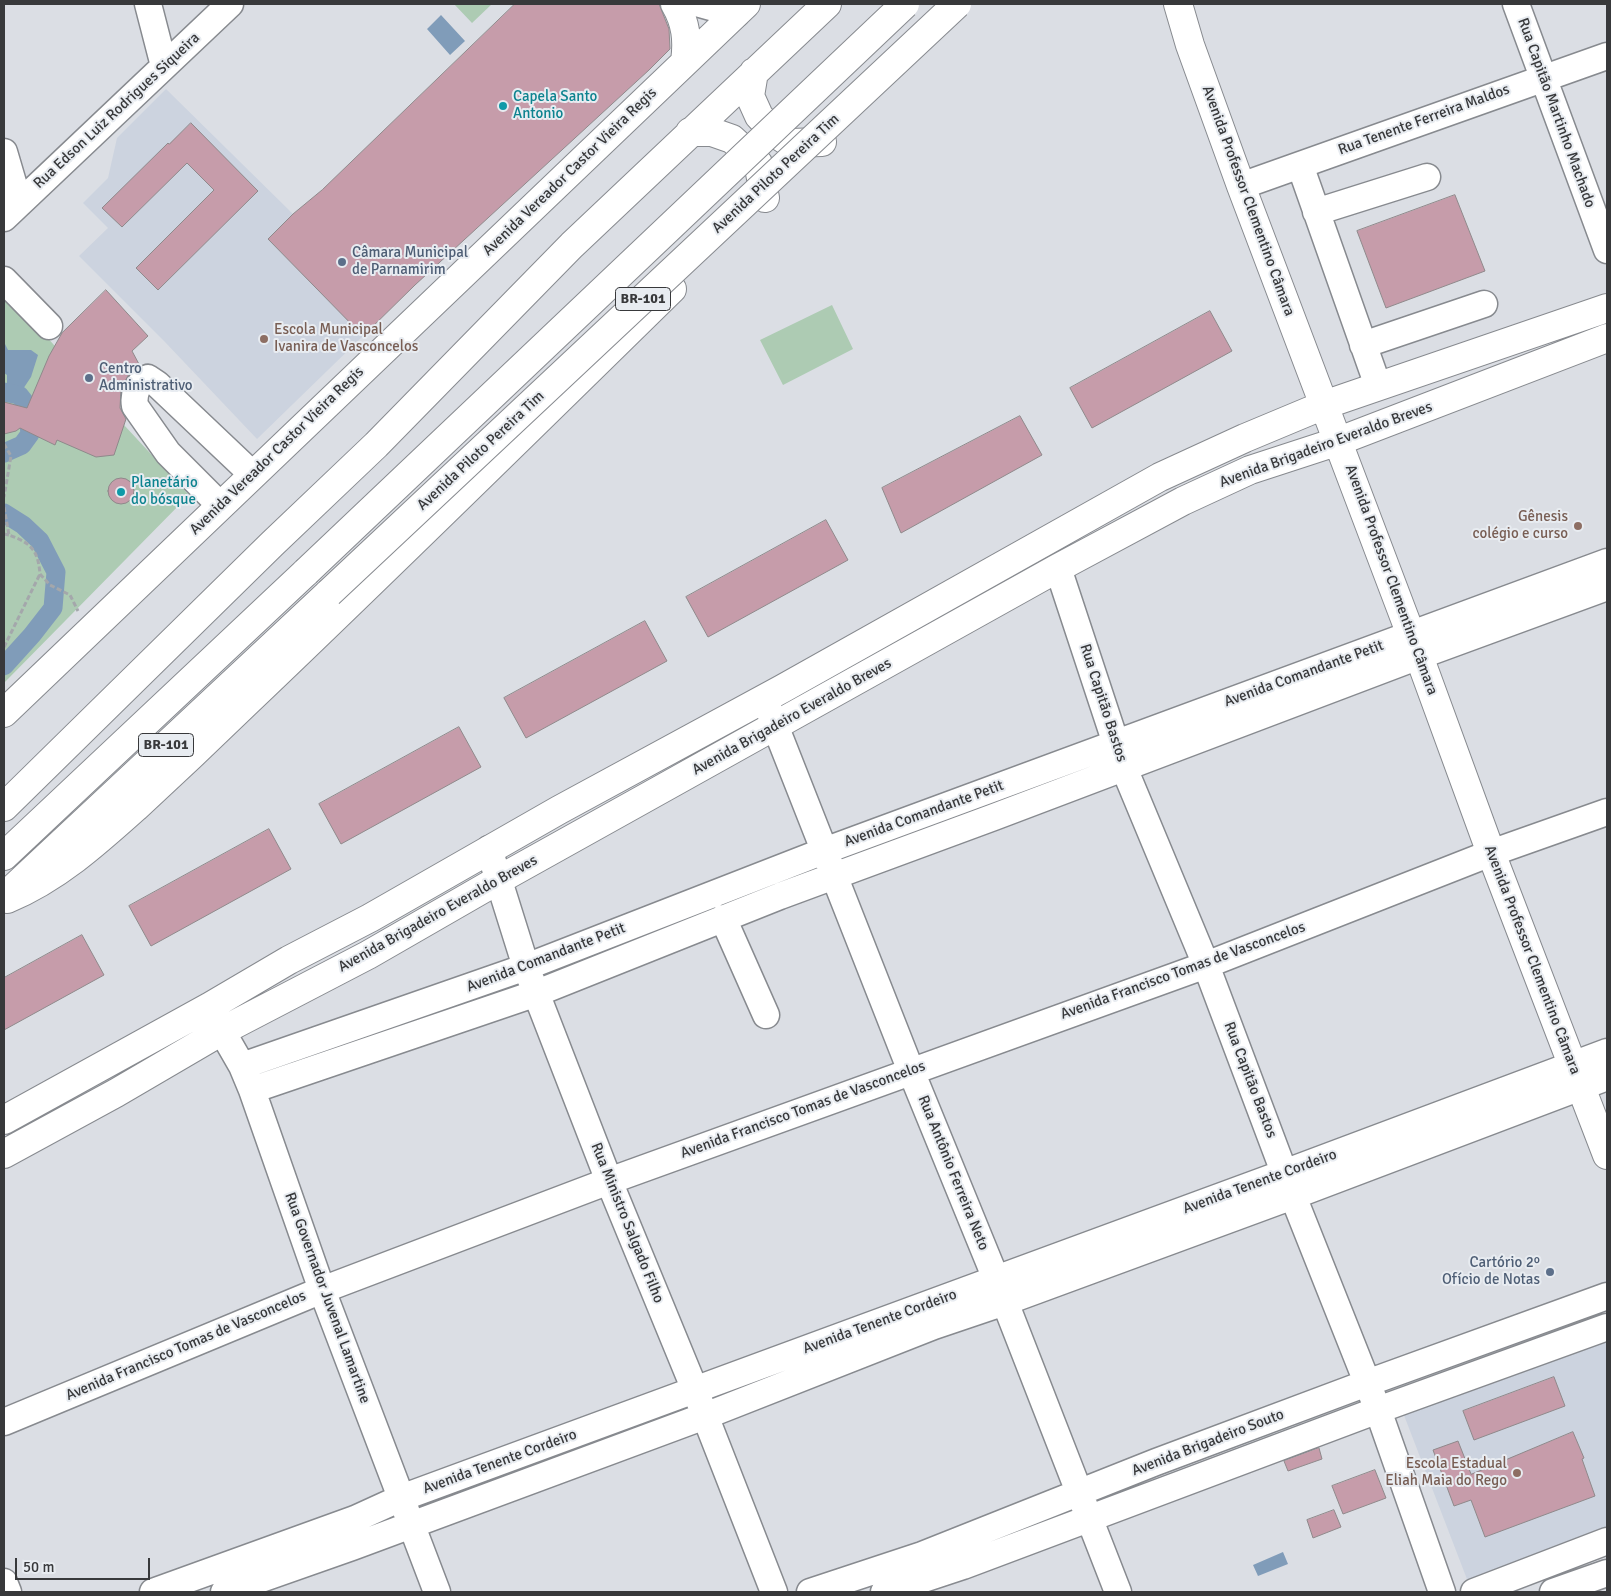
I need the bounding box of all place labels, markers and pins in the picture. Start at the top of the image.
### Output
place label: Capela Santo Antonio [513,88,597,123]
marker: Capela Santo Antonio [497,100,509,112]
place label: Câmara Municipal de Parnamirim [352,244,468,279]
marker: Câmara Municipal de Parnamirim [336,256,348,268]
place label: Escola Municipal Ivanira de Vasconcelos [274,321,418,356]
marker: Escola Municipal Ivanira de Vasconcelos [258,333,270,345]
place label: Centro Administrativo [99,360,193,395]
marker: Centro Administrativo [83,372,95,384]
place label: Planetário do bósque [131,474,198,509]
marker: Planetário do bósque [115,486,127,498]
place label: Gênesis colégio e curso [1472,508,1568,543]
marker: Gênesis colégio e curso [1572,520,1584,532]
place label: Cartório 2º Ofício de Notas [1442,1254,1540,1289]
marker: Cartório 2º Ofício de Notas [1544,1266,1556,1278]
place label: Escola Estadual Eliah Maia do Rego [1385,1455,1507,1490]
marker: Escola Estadual Eliah Maia do Rego [1511,1467,1523,1479]

